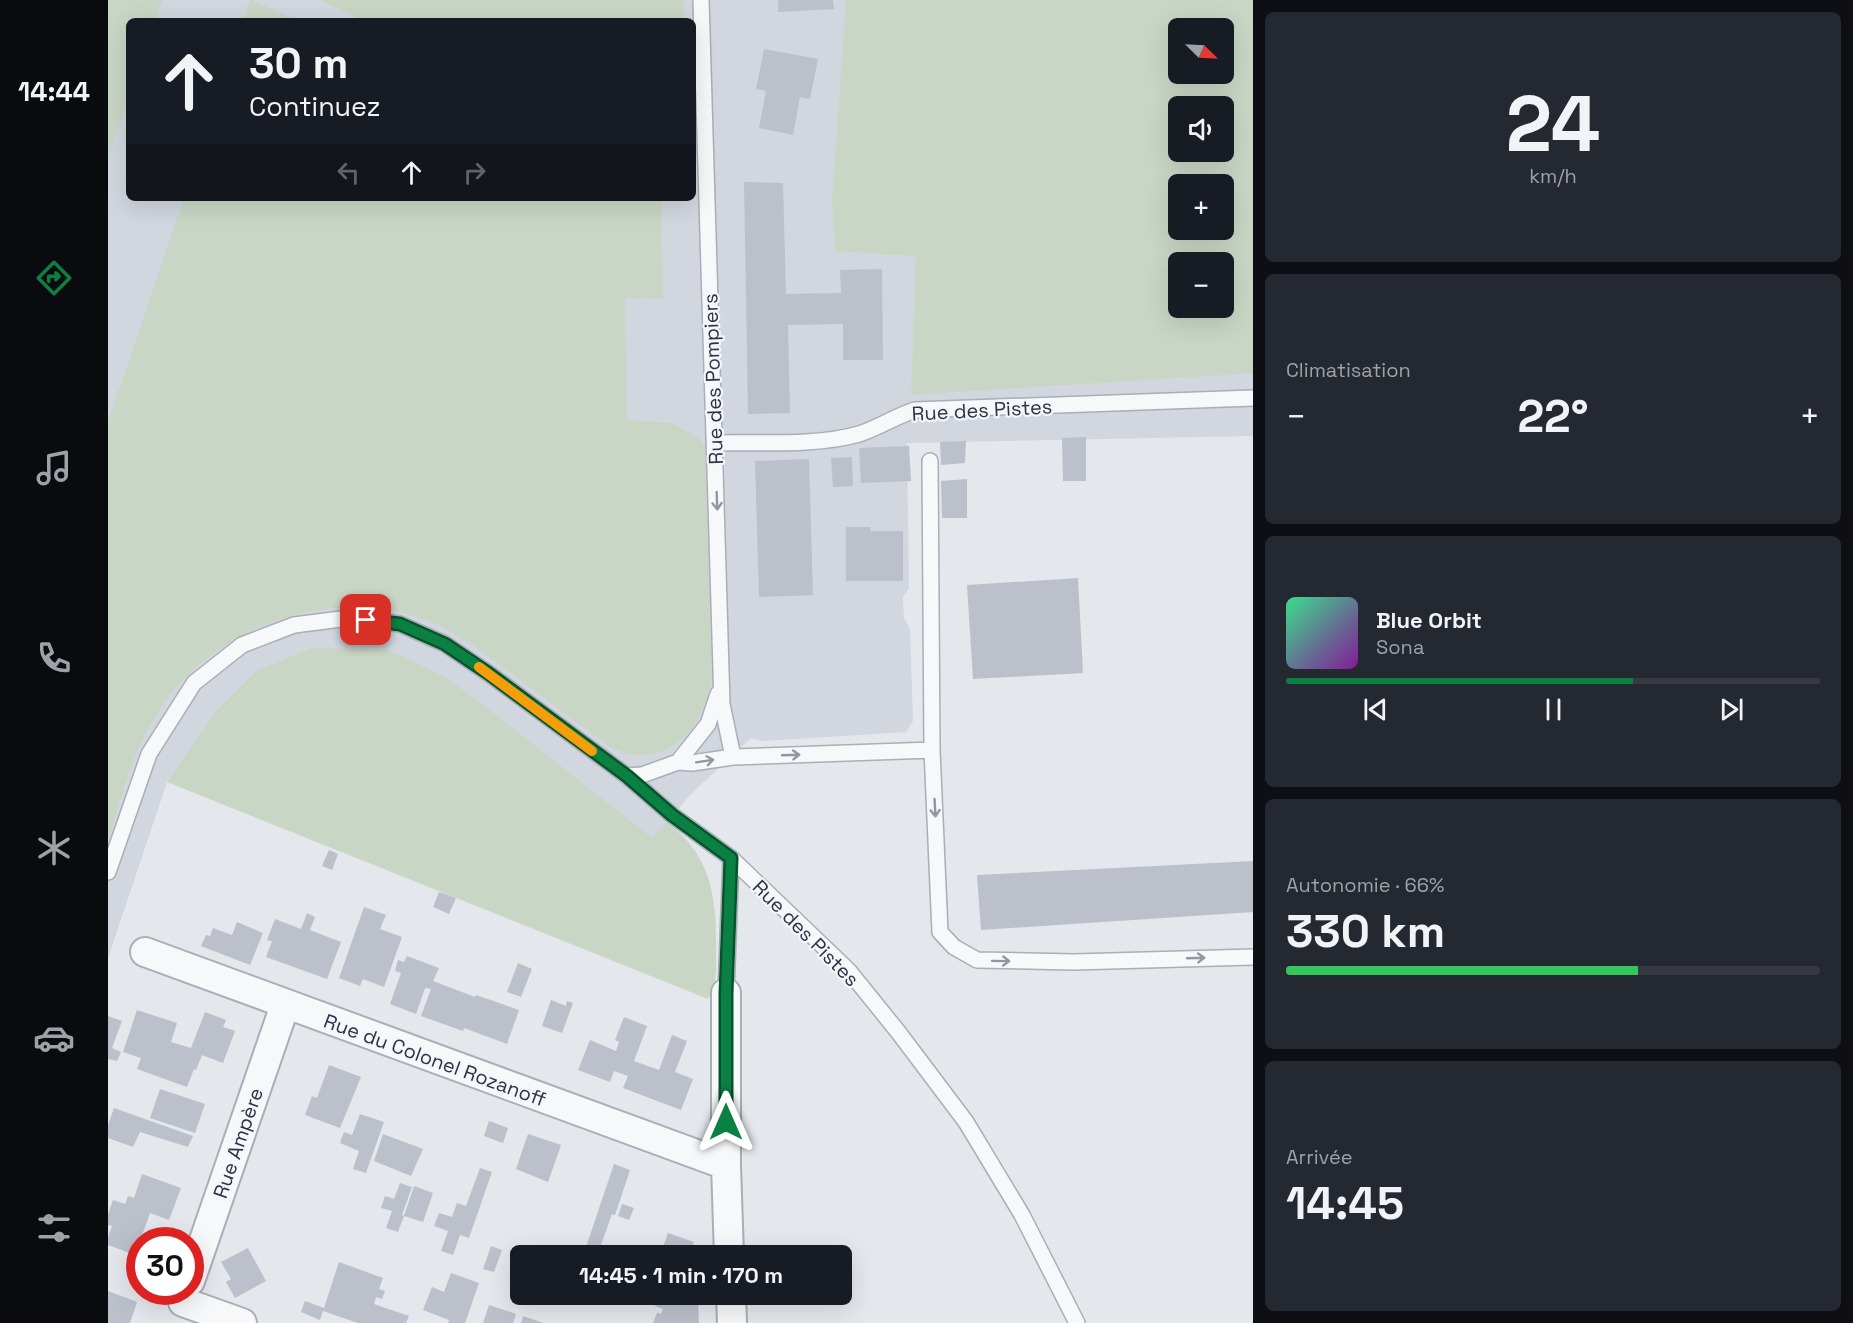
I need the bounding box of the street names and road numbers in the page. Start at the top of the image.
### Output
street label: Rue des Pompiers [697,293,729,465]
street label: Rue des Pistes [911,393,1053,427]
street label: Rue des Pistes [747,874,865,992]
street label: Rue du Colonel Rozanoff [320,1008,550,1112]
street label: Rue Ampère [207,1084,269,1202]

